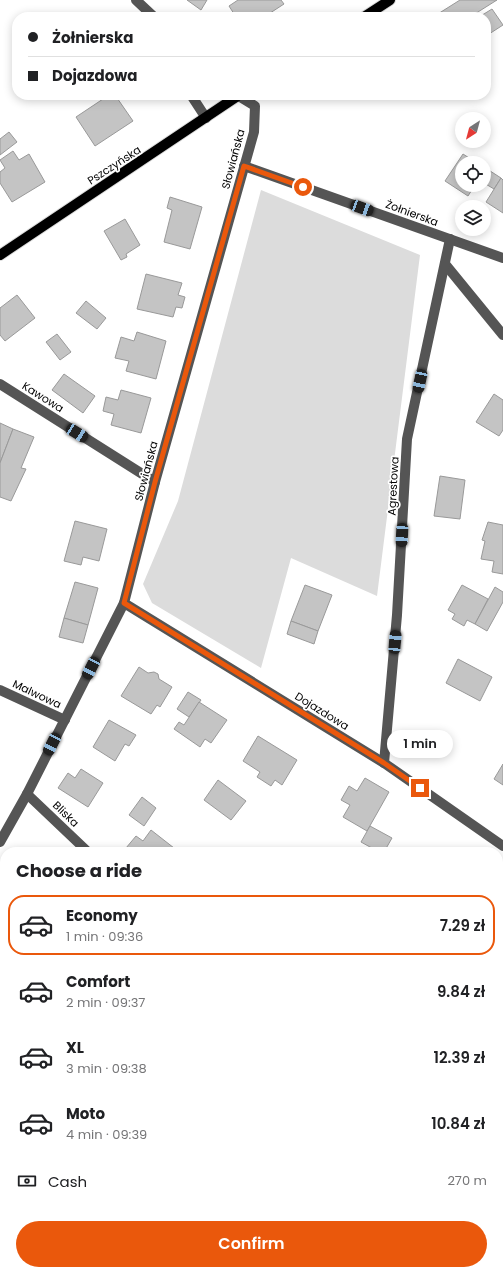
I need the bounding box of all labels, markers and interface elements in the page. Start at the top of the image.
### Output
text: Żołnierska [52,27,133,48]
text: Dojazdowa [52,65,137,86]
north arrow [455,112,491,148]
map controls [455,112,491,236]
street label: Słowiańska [217,127,249,191]
street label: Pszczyńska [84,142,144,188]
button: locate [455,156,491,192]
route start [294,178,312,196]
street label: Żołnierska [383,196,441,230]
car [349,198,375,218]
button: layers [455,200,491,236]
car [412,368,428,394]
street label: Kawowa [19,378,67,416]
car [64,422,90,444]
street label: Słowiańska [130,439,162,503]
street label: Agrestowa [383,456,403,516]
car [395,523,409,547]
car [388,630,402,654]
car [80,655,102,681]
street label: Malwowa [10,676,64,712]
street label: Dojazdowa [292,688,352,734]
callout: 1 min [387,730,453,758]
car [41,731,63,757]
text: 1 min [403,734,437,753]
route end [411,779,429,797]
street label: Bliska [49,797,83,831]
text: Choose a ride [16,858,142,883]
text: Economy [66,905,138,926]
icon: car [18,907,54,943]
text: 7.29 zł [440,915,485,936]
text: 1 min · 09:36 [66,927,143,946]
text: Comfort [66,971,130,992]
icon: car [18,973,54,1009]
text: 9.84 zł [437,981,485,1002]
text: 2 min · 09:37 [66,993,145,1012]
text: XL [66,1037,84,1058]
icon: car [18,1039,54,1075]
text: 12.39 zł [434,1047,485,1068]
text: 3 min · 09:38 [66,1059,147,1078]
text: Moto [66,1103,105,1124]
icon: car [18,1105,54,1141]
text: 10.84 zł [431,1113,485,1134]
text: 4 min · 09:39 [66,1125,147,1144]
icon: cash [16,1170,38,1192]
text: Cash [48,1171,87,1192]
text: 270 m [447,1171,487,1190]
button: Confirm [16,1221,487,1267]

